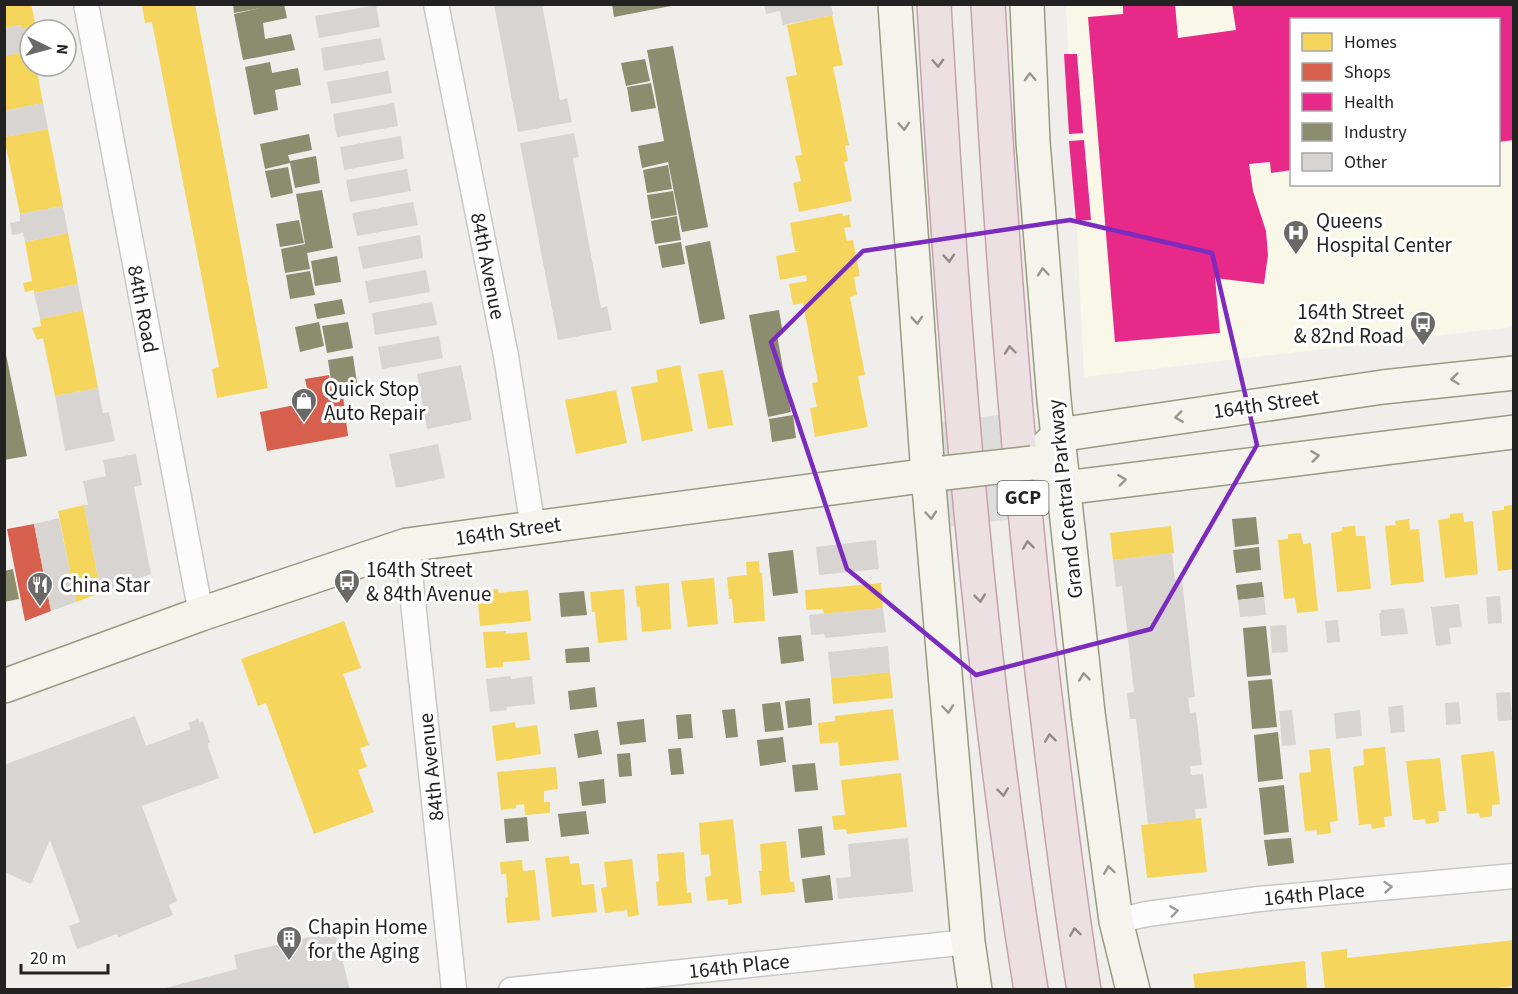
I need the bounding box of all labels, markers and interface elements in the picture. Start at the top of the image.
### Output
north arrow [18,18,78,78]
legend [1290,18,1500,186]
text: Homes [1344,30,1397,55]
text: N [51,43,73,55]
one-way arrow [931,58,944,67]
text: Shops [1344,60,1391,85]
one-way arrow [1023,73,1036,82]
text: Health [1344,90,1394,115]
text: Industry [1344,120,1407,145]
one-way arrow [897,121,910,130]
text: Other [1344,150,1388,175]
place label: Queens Hospital Center [1316,206,1453,260]
street label: 84th Avenue [463,210,513,322]
hospital icon: Queens Hospital Center [1281,218,1311,256]
one-way arrow [943,253,956,262]
street label: 84th Road [120,263,166,355]
one-way arrow [1037,267,1050,276]
place label: 164th Street & 82nd Road [1294,297,1404,351]
bus stop icon: 164th Street & 82nd Road [1408,309,1438,347]
one-way arrow [910,316,923,325]
one-way arrow [1004,346,1017,355]
one-way arrow [1451,372,1460,385]
place label: Quick Stop Auto Repair [324,374,426,428]
street label: 164th Street [1211,382,1321,426]
shop icon: Quick Stop Auto Repair [289,386,319,424]
street label: Grand Central Parkway [1040,398,1090,600]
one-way arrow [1174,411,1184,423]
one-way arrow [1311,451,1320,463]
one-way arrow [1117,474,1126,487]
road number: GCP [998,481,1048,515]
street label: 164th Street [453,509,563,553]
one-way arrow [924,510,937,519]
one-way arrow [1022,540,1035,549]
place label: 164th Street & 84th Avenue [366,555,491,609]
bus stop icon: 164th Street & 84th Avenue [332,567,362,605]
restaurant icon: China Star [25,570,55,608]
place label: China Star [60,570,151,600]
one-way arrow [973,594,986,603]
one-way arrow [1078,673,1091,682]
one-way arrow [941,704,954,714]
street label: 84th Avenue [410,712,452,822]
one-way arrow [1044,734,1056,743]
one-way arrow [996,787,1009,796]
one-way arrow [1104,866,1116,875]
street label: 164th Place [1262,875,1366,913]
one-way arrow [1384,881,1393,894]
one-way arrow [1169,905,1178,917]
place label: Chapin Home for the Aging [308,912,427,966]
building icon: Chapin Home for the Aging [274,924,304,962]
one-way arrow [1069,927,1081,936]
scale bar [21,937,108,975]
text: 20 m [30,946,66,971]
street label: 164th Place [687,946,791,986]

